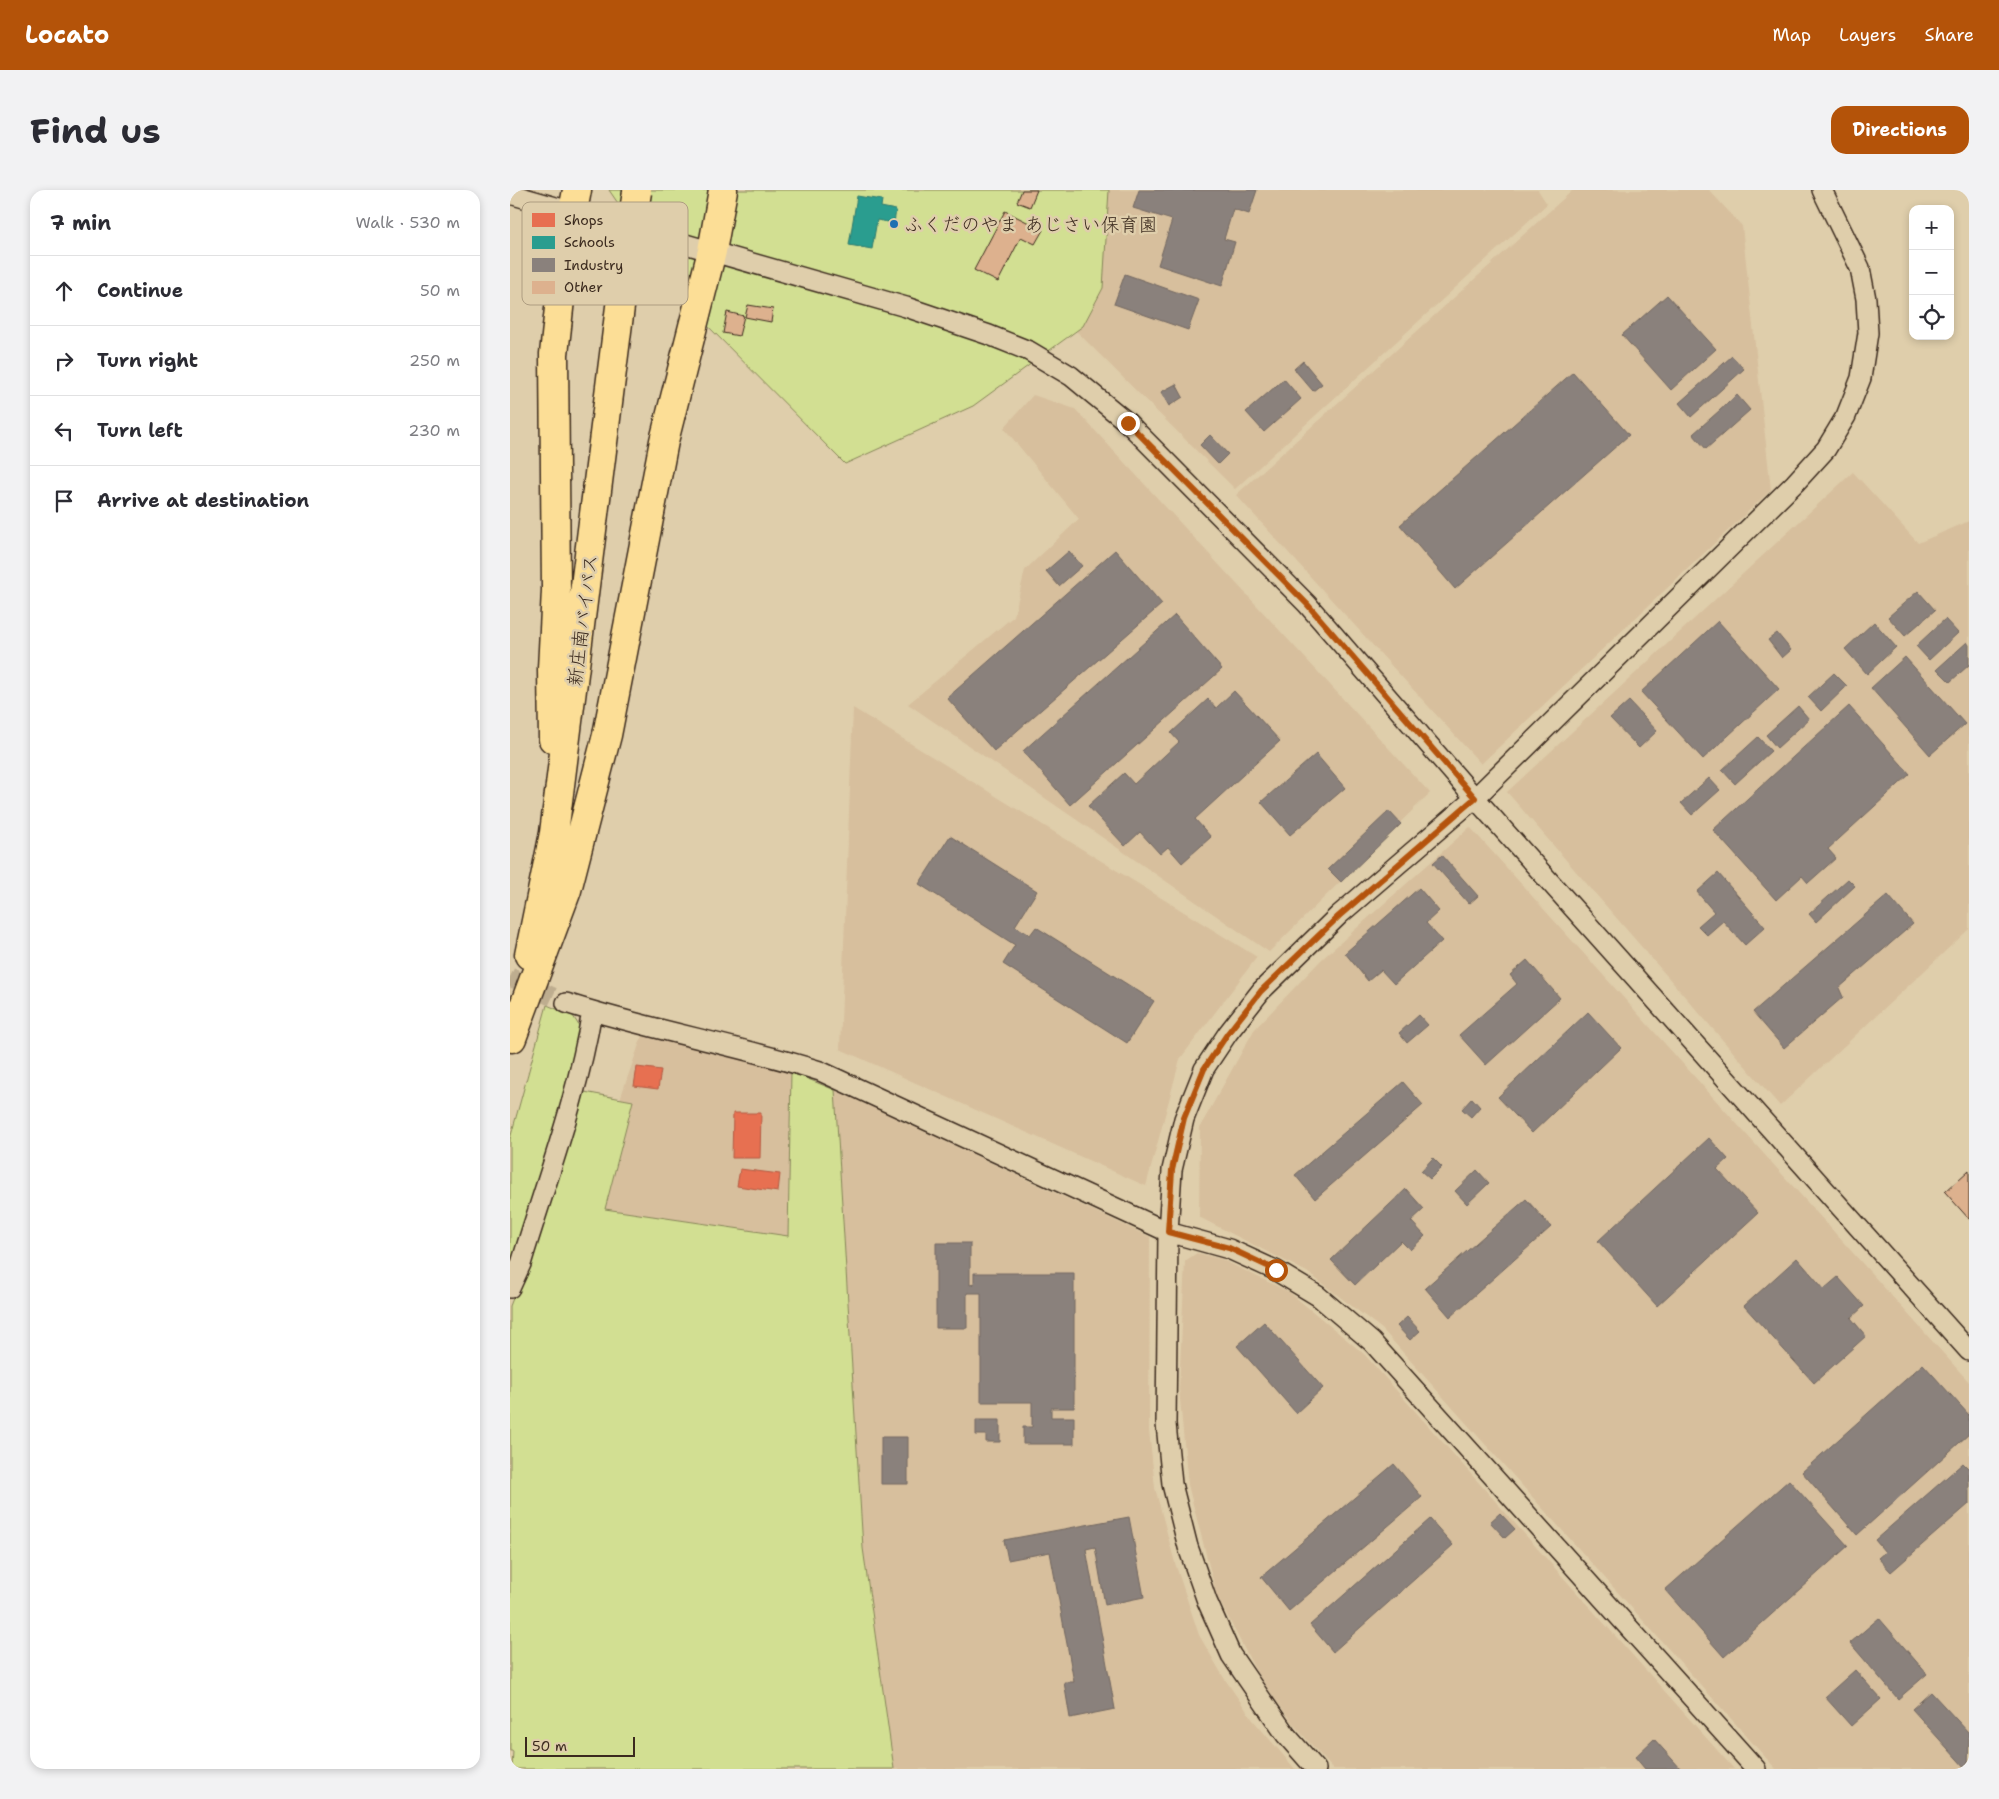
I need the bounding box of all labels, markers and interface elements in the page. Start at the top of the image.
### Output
text: Locato [25,19,109,51]
text: Map [1773,23,1811,47]
text: Layers [1839,23,1896,47]
text: Share [1924,23,1974,47]
button: Directions [1831,106,1969,154]
text: Find us [30,107,161,154]
legend [522,202,688,305]
map controls [1909,205,1954,340]
button: + [1909,205,1954,250]
text: 7 min [50,209,111,237]
text: Shops [564,211,603,229]
text: Walk · 530 m [356,212,460,233]
place label: ふくだのやま あじさい保育園 [904,212,1157,237]
marker: ふくだのやま あじさい保育園 [888,218,900,230]
text: Schools [564,233,615,251]
button: − [1909,250,1954,295]
text: Industry [564,256,623,274]
icon: ahead [50,277,78,305]
text: Continue [97,278,183,303]
text: Other [564,278,603,296]
text: 50 m [420,280,460,301]
button: locate [1909,295,1954,340]
icon: right [50,347,78,375]
text: Turn right [97,348,198,373]
text: 250 m [409,350,460,371]
route end [1117,412,1140,435]
icon: left [50,417,78,445]
text: Turn left [97,418,183,443]
text: 230 m [408,420,460,441]
icon: arrive [50,487,78,515]
text: Arrive at destination [97,488,309,513]
street label: 新庄南バイパス [562,553,603,687]
route start [1265,1259,1288,1282]
scale bar [525,1734,635,1757]
text: 50 m [532,1737,567,1755]

